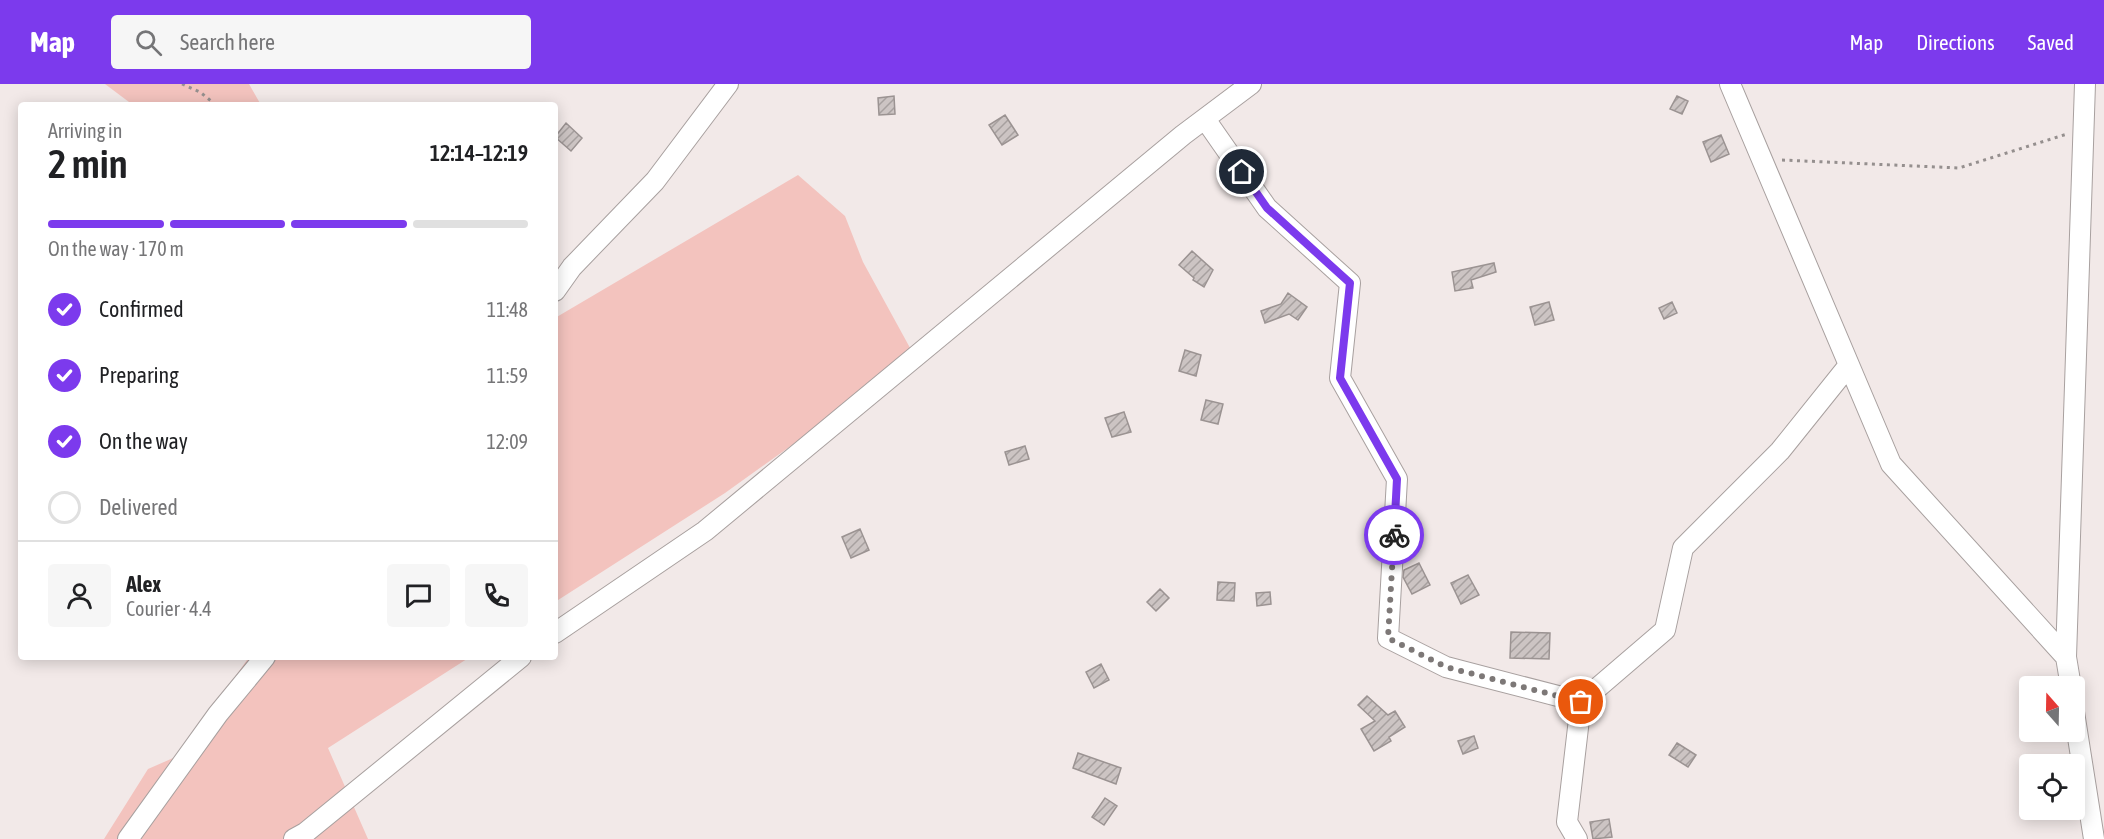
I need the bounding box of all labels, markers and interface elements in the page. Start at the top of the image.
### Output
search box [111,15,531,69]
text: Map [30,26,75,58]
icon: search [132,26,165,59]
text: Search here [180,29,275,55]
text: Map [1849,30,1883,54]
text: Directions [1916,30,1995,54]
text: Saved [2028,30,2074,54]
text: Arriving in [48,119,122,142]
text: 12:14–12:19 [430,140,528,166]
text: 2 min [48,142,128,186]
pin [1216,146,1267,197]
icon: home [1225,155,1258,188]
text: On the way · 170 m [48,237,184,260]
icon: check [48,293,81,326]
text: Confirmed [99,296,184,322]
text: 11:48 [487,298,528,321]
icon: check [48,359,81,392]
text: Preparing [99,362,179,388]
text: 11:59 [487,364,528,387]
icon: check [48,425,81,458]
text: On the way [99,428,188,454]
text: 12:09 [486,430,528,453]
text: Delivered [99,494,178,520]
courier [1364,505,1424,565]
icon: bike [1378,519,1411,552]
button: person [48,564,111,627]
button: chat [387,564,450,627]
button: phone [465,564,528,627]
text: Alex [126,571,161,597]
text: Courier · 4.4 [126,597,212,620]
pin [1555,676,1606,727]
north arrow [2019,676,2085,742]
map controls [2019,676,2085,820]
icon: bag [1564,685,1597,718]
button: locate [2019,754,2085,820]

